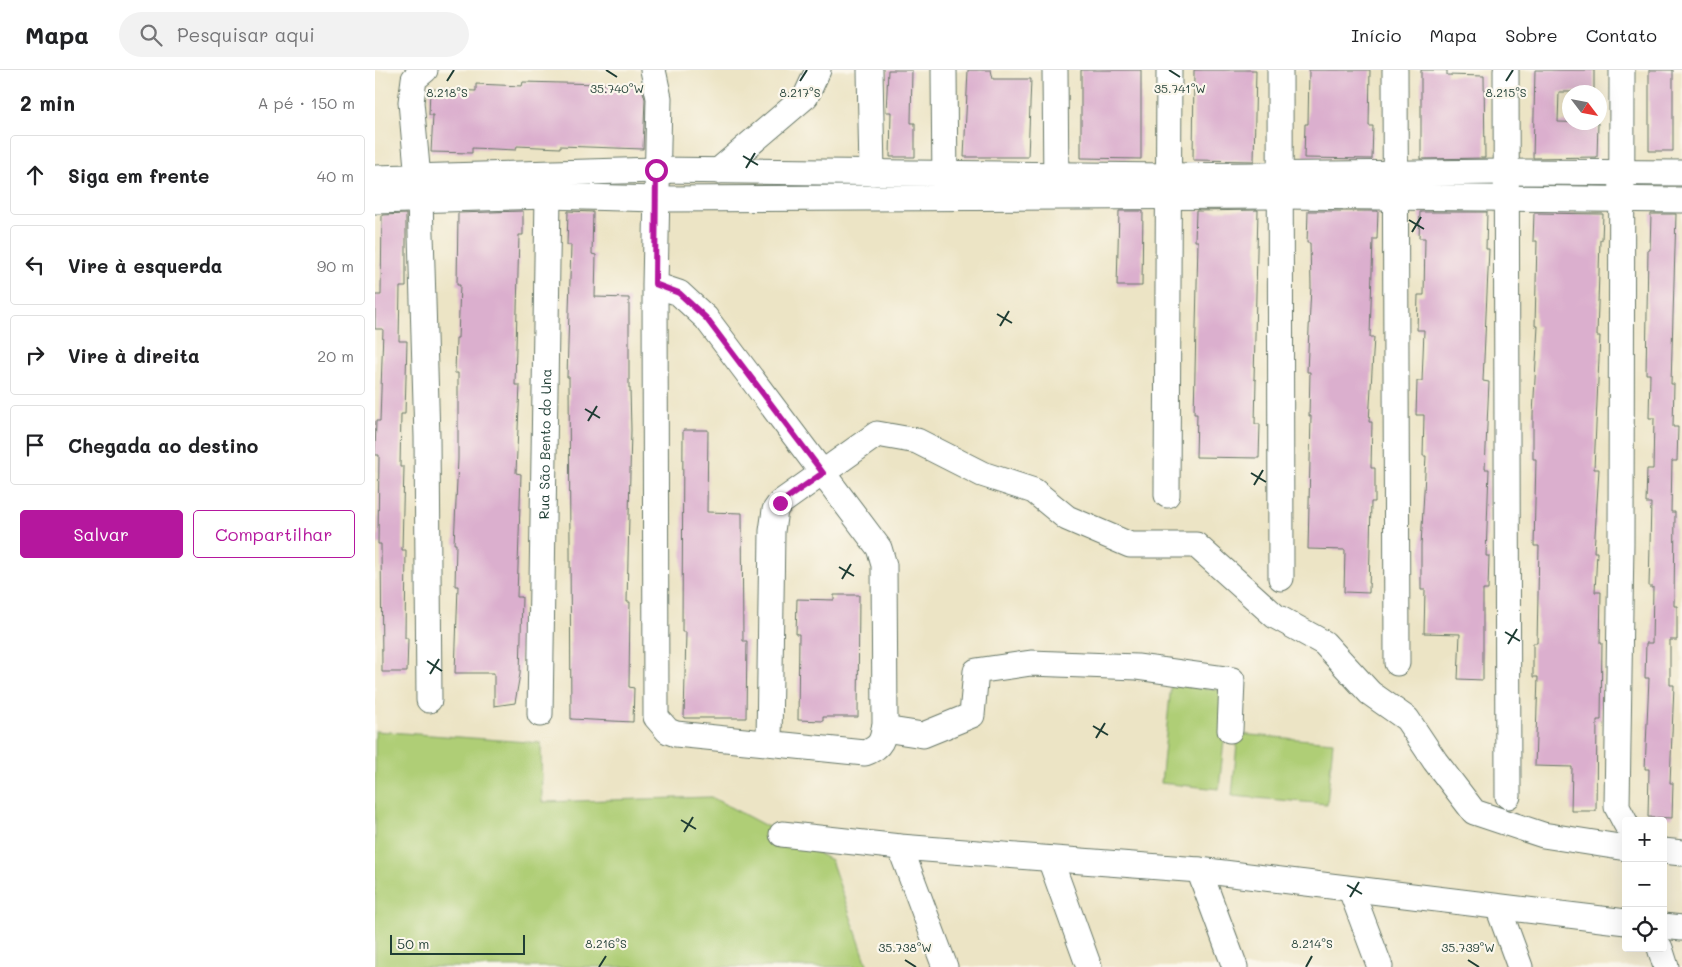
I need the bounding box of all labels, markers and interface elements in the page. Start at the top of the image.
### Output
search box [119,12,469,57]
text: Mapa [25,19,89,50]
icon: search [137,21,165,49]
text: Pesquisar aqui [177,22,315,47]
text: Início [1351,23,1401,47]
text: Mapa [1429,23,1477,47]
text: Sobre [1505,23,1558,47]
text: Contato [1586,23,1657,47]
text: 35.740°W [590,80,644,96]
text: 35.741°W [1154,80,1206,96]
text: 8.218°S [426,84,468,100]
text: 8.217°S [780,84,821,100]
text: 8.215°S [1485,84,1527,100]
north arrow [1562,85,1607,130]
text: 2 min [20,89,75,116]
text: A pé · 150 m [258,92,355,113]
route start [645,159,668,182]
icon: ahead [21,161,49,189]
text: Siga em frente [68,163,209,188]
text: 40 m [317,165,354,186]
icon: left [21,251,49,279]
text: Vire à esquerda [68,253,223,278]
text: 90 m [317,255,354,276]
icon: right [21,341,49,369]
text: Vire à direita [68,343,200,368]
text: 20 m [317,345,354,366]
street label: Rua São Bento do Una [534,368,555,520]
icon: arrive [21,431,49,459]
text: Chegada ao destino [68,433,258,458]
route end [769,492,792,515]
button: Salvar [20,510,183,558]
button: Compartilhar [193,510,355,558]
map controls [1622,817,1667,952]
button: + [1622,817,1667,862]
button: − [1622,862,1667,907]
button: locate [1622,907,1667,952]
scale bar [390,932,525,955]
text: 50 m [397,934,429,953]
text: 8.216°S [585,935,627,951]
text: 8.214°S [1291,935,1333,951]
text: 35.738°W [878,939,932,955]
text: 35.739°W [1441,939,1495,955]

